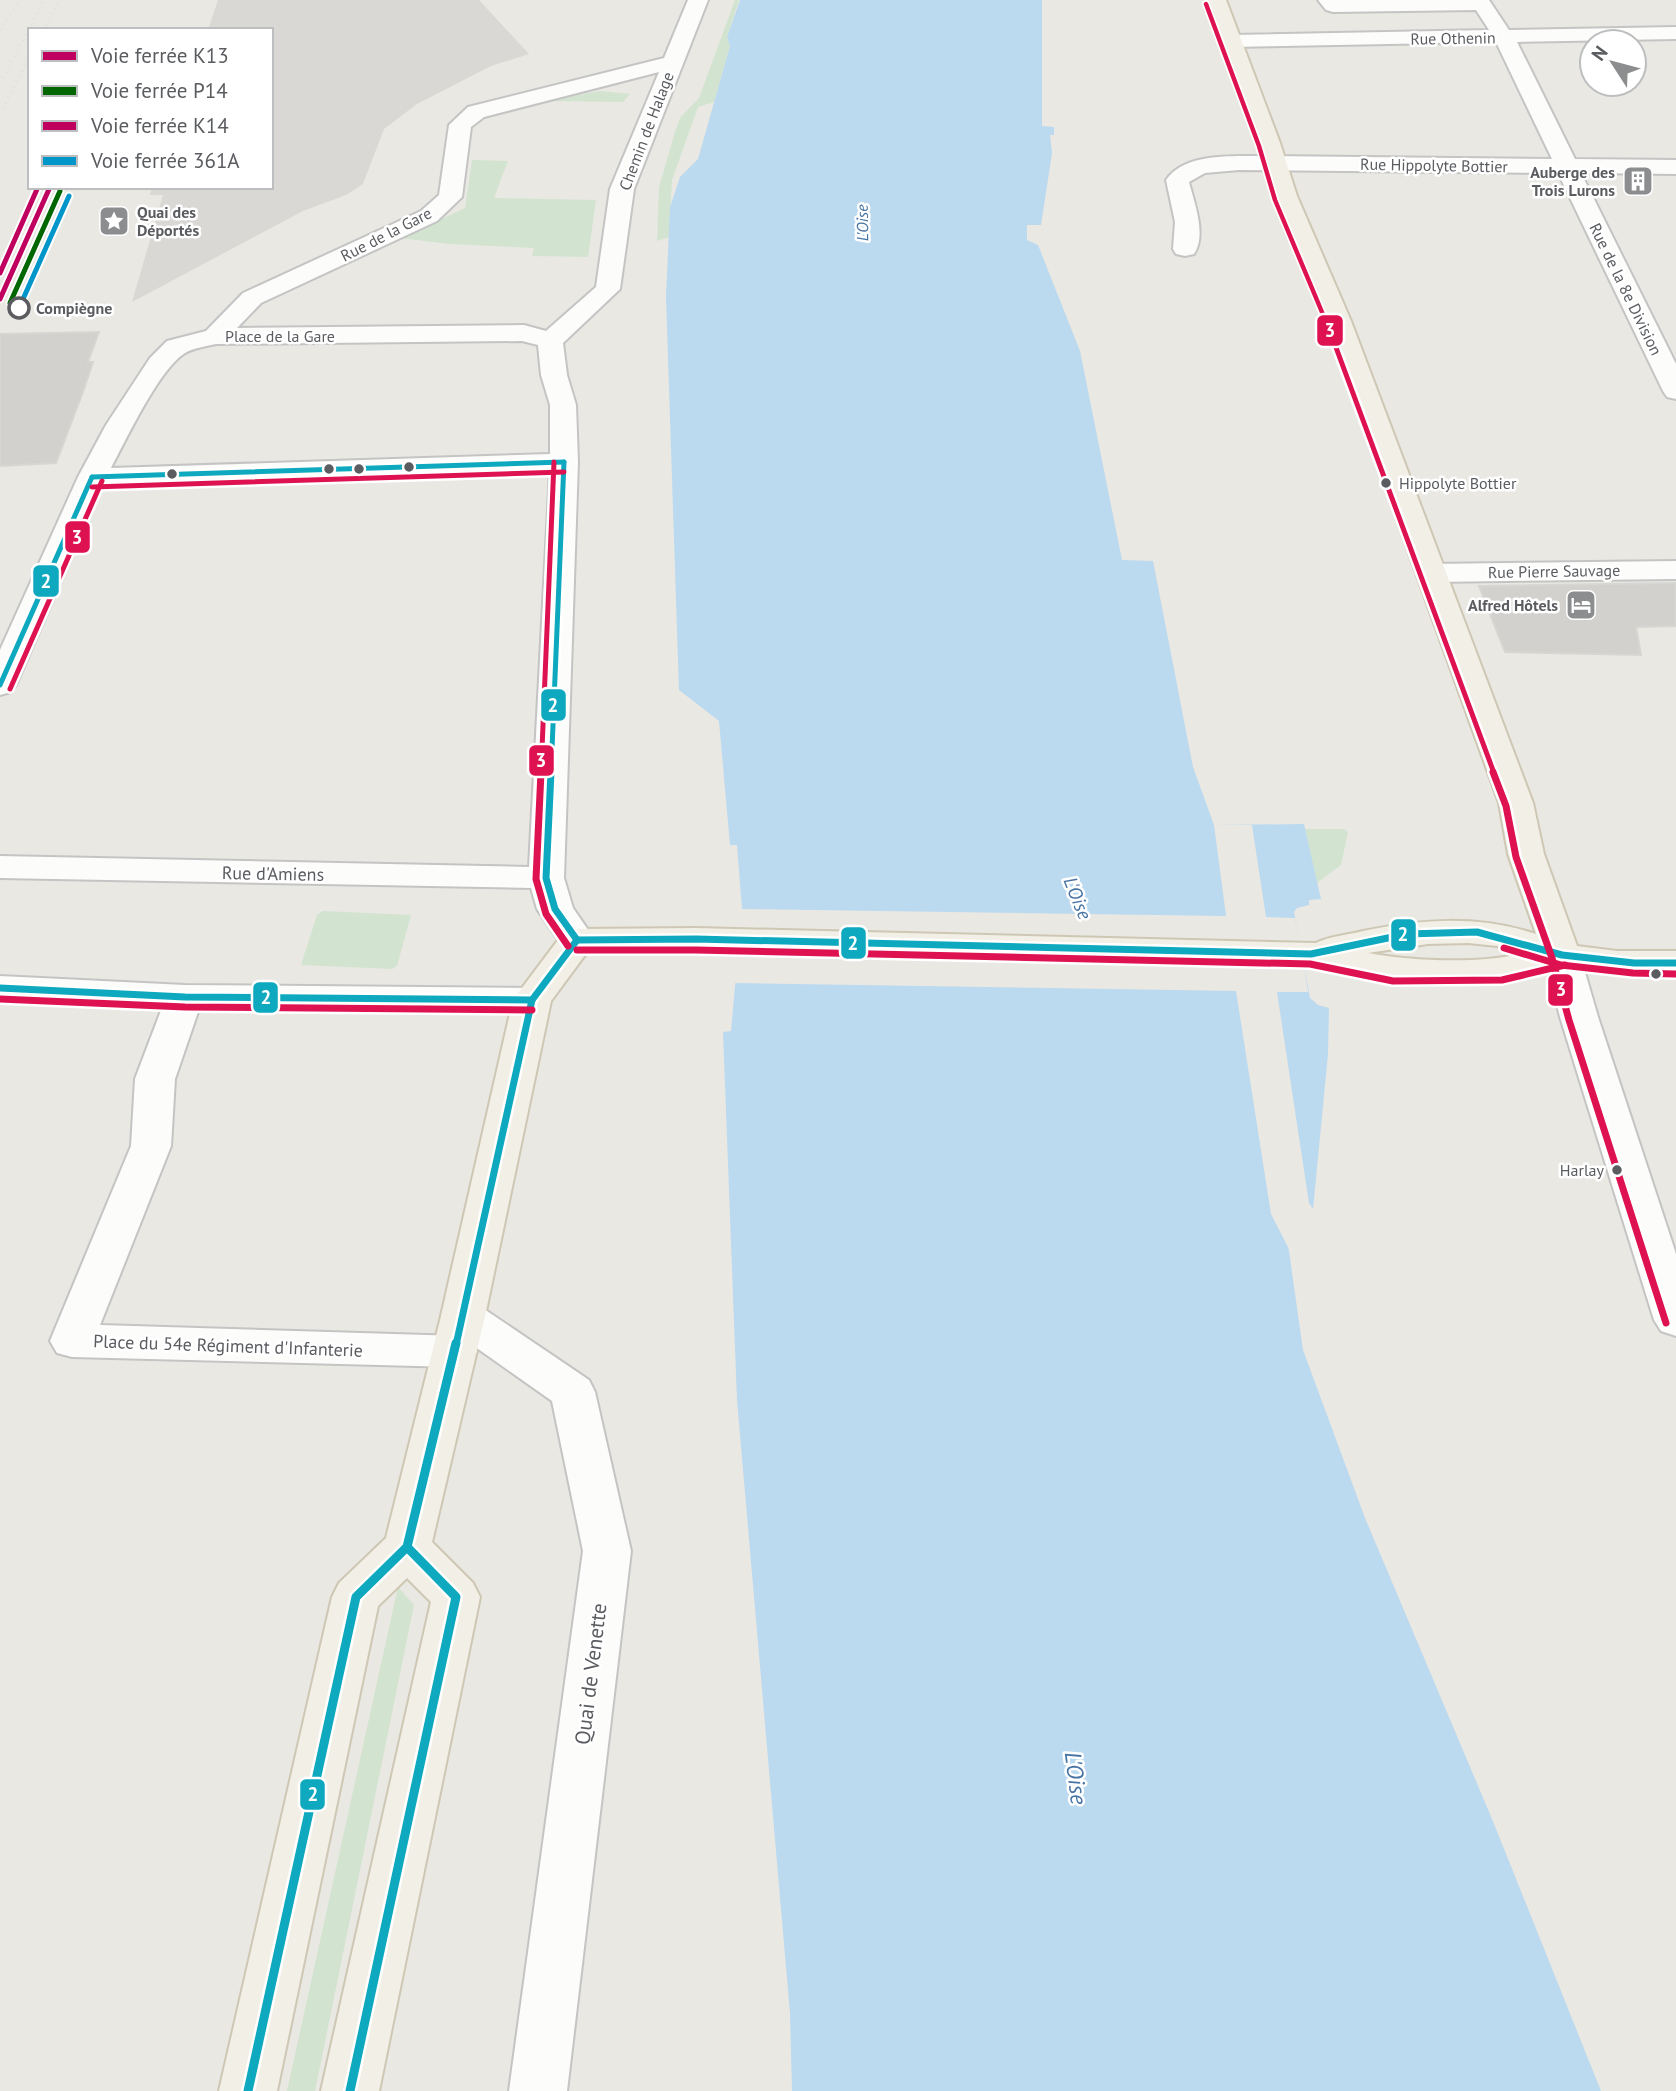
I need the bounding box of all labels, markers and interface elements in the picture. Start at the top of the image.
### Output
street label: Rue Othenin [1410,27,1496,49]
legend [28,28,273,189]
north arrow [1578,28,1648,98]
text: N [1586,41,1613,65]
text: Voie ferrée K13 [90,42,229,69]
street label: Chemin de Halage [614,69,678,193]
text: Voie ferrée P14 [90,77,228,104]
text: Voie ferrée K14 [90,112,229,139]
text: Voie ferrée 361A [90,147,240,174]
street label: Rue Hippolyte Bottier [1360,154,1509,176]
place label: Auberge des Trois Lurons [1530,162,1615,200]
building icon: Auberge des Trois Lurons [1621,164,1655,198]
place label: Quai des Déportés [137,202,199,240]
street label: Rue de la Gare [337,202,435,266]
place icon: Quai des Déportés [97,204,131,238]
water label: L'Oise [852,204,872,242]
street label: Rue de la 8e Division [1585,220,1667,358]
marker: Compiègne [8,297,30,319]
place label: Compiègne [36,298,112,318]
line badge: 3 [1316,314,1344,347]
text: 3 [1325,318,1335,342]
street label: Place de la Gare [225,326,335,346]
unlabelled marker [402,460,416,474]
unlabelled marker [322,462,336,476]
unlabelled marker [352,462,366,476]
unlabelled marker [165,467,179,481]
place label: Hippolyte Bottier [1399,473,1517,493]
marker: Hippolyte Bottier [1379,476,1393,490]
line badge: 3 [64,520,91,554]
text: 3 [72,525,82,549]
street label: Rue Pierre Sauvage [1488,560,1620,582]
line badge: 2 [32,564,60,598]
text: 2 [41,569,51,593]
hotel icon: Alfred Hôtels [1564,588,1598,622]
place label: Alfred Hôtels [1468,595,1558,615]
line badge: 2 [540,688,567,722]
text: 2 [548,693,558,717]
line badge: 3 [528,744,555,777]
text: 3 [536,748,546,772]
street label: Rue d'Amiens [222,861,324,886]
water label: L'Oise [1059,873,1097,923]
line badge: 2 [1390,918,1417,952]
text: 2 [1398,922,1408,946]
line badge: 2 [840,926,867,960]
text: 2 [848,931,858,955]
unlabelled marker [1649,967,1663,981]
line badge: 3 [1547,973,1574,1007]
text: 3 [1556,977,1566,1001]
line badge: 2 [252,981,279,1014]
text: 2 [261,985,271,1009]
place label: Harlay [1560,1160,1605,1180]
marker: Harlay [1610,1163,1624,1177]
street label: Place du 54e Régiment d'Infanterie [93,1329,363,1362]
street label: Quai de Venette [568,1602,613,1746]
water label: L'Oise [1059,1750,1094,1806]
line badge: 2 [299,1778,326,1811]
text: 2 [308,1782,318,1806]

